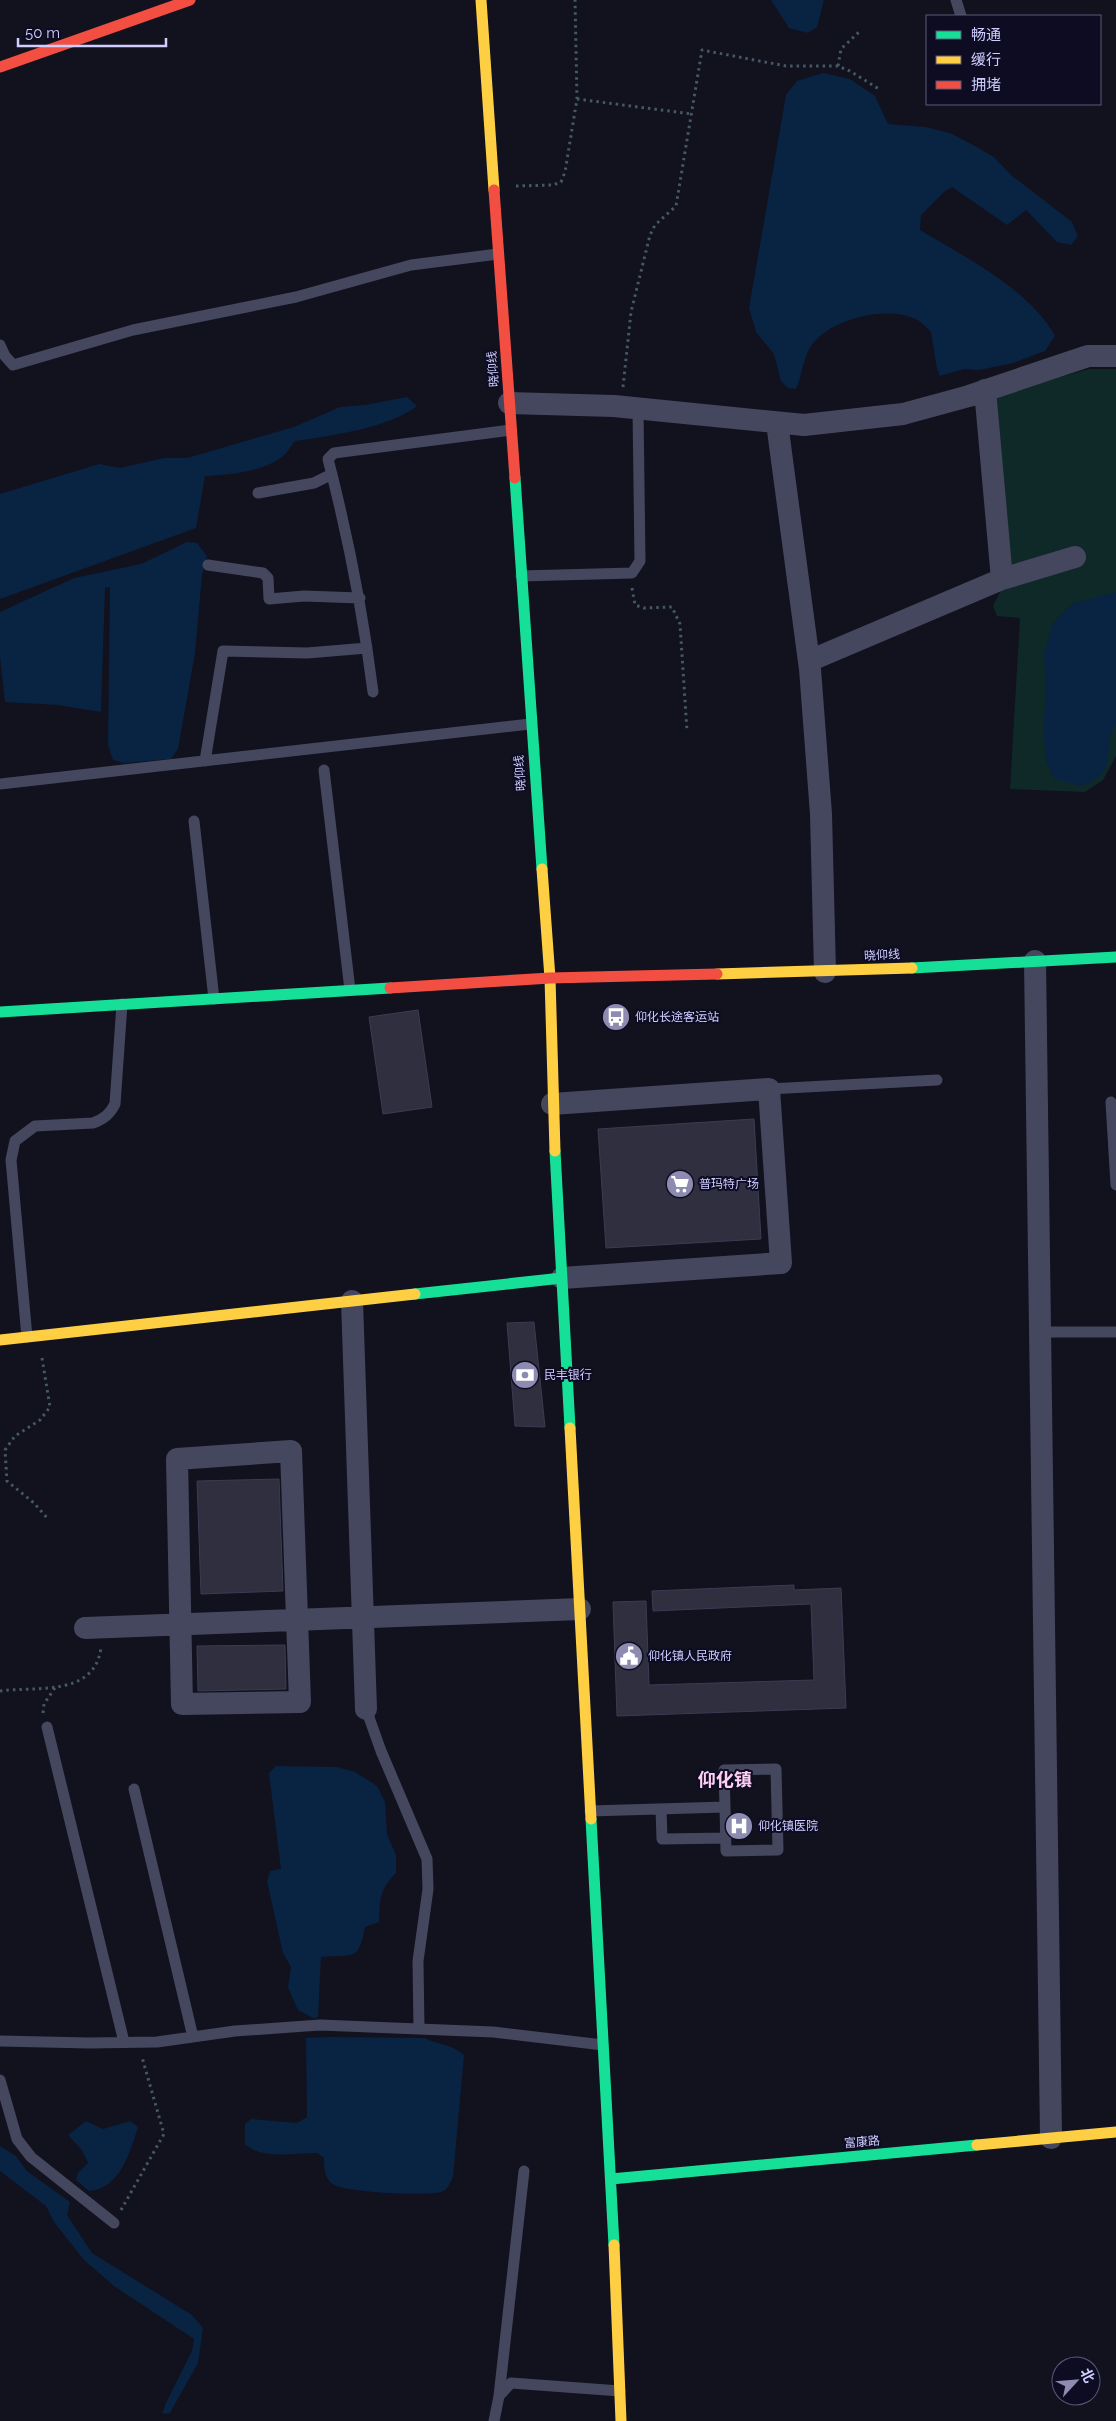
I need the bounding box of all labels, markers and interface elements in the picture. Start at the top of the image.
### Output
scale bar [18,15,165,47]
legend [926,15,1101,105]
text: 50 m [25,24,60,42]
text: 畅通 [971,26,1001,44]
text: 缓行 [971,51,1001,69]
text: 拥堵 [971,76,1001,94]
street label: 晓仰线 [485,351,501,387]
street label: 晓仰线 [512,755,528,791]
street label: 晓仰线 [864,947,900,963]
bus stop icon: 仰化长途客运站 [601,1002,631,1032]
place label: 仰化长途客运站 [635,1010,719,1024]
supermarket icon: 普玛特广场 [665,1169,695,1199]
place label: 普玛特广场 [699,1177,759,1191]
bank icon: 民丰银行 [510,1360,540,1390]
place label: 民丰银行 [544,1368,592,1382]
public building icon: 仰化镇人民政府 [614,1641,644,1671]
place label: 仰化镇人民政府 [648,1649,732,1663]
district label: 仰化镇 [698,1769,752,1790]
hospital icon: 仰化镇医院 [724,1811,754,1841]
place label: 仰化镇医院 [758,1819,818,1833]
street label: 富康路 [843,2133,881,2151]
north arrow [1051,2356,1101,2406]
text: 北 [1077,2366,1098,2385]

